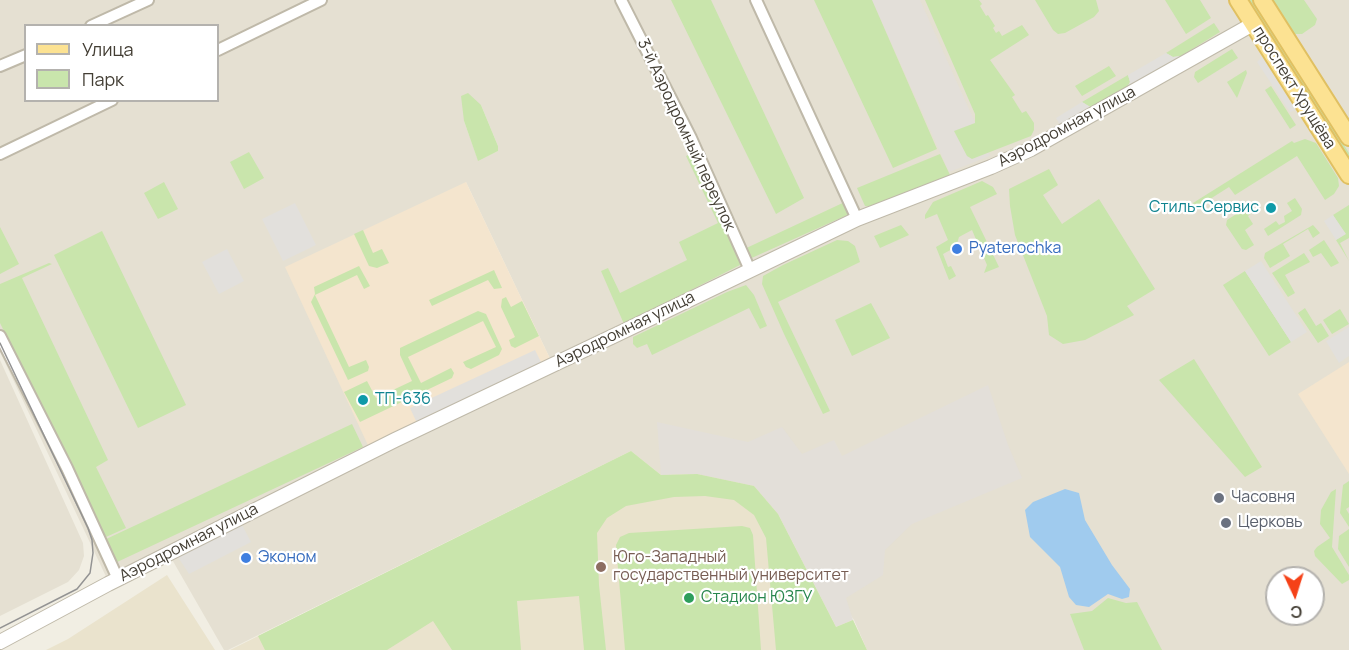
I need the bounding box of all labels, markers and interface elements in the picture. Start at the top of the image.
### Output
street label: проспект Хрущёва [1249,23,1339,153]
legend [24,24,219,102]
street label: 3-й Аэродромный переулок [633,36,739,234]
text: Улица [82,37,134,61]
text: Парк [82,67,124,91]
street label: Аэродромная улица [995,83,1139,171]
place label: Стиль-Сервис [1149,198,1259,218]
marker: Стиль-Сервис [1264,201,1278,215]
place label: Pyaterochka [969,239,1061,259]
marker: Pyaterochka [950,242,964,256]
street label: Аэродромная улица [552,288,698,372]
place label: ТП-636 [375,390,431,410]
marker: ТП-636 [356,393,370,407]
place label: Часовня [1231,488,1295,508]
marker: Часовня [1212,491,1226,505]
street label: Аэродромная улица [116,500,262,586]
place label: Церковь [1238,513,1303,533]
marker: Церковь [1219,516,1233,530]
place label: Эконом [258,548,316,568]
place label: Юго-Западный государственный университет [613,548,849,586]
marker: Эконом [239,551,253,565]
marker: Юго-Западный государственный университет [594,560,608,574]
north arrow [1265,566,1325,626]
place label: Стадион ЮЗГУ [701,588,813,608]
marker: Стадион ЮЗГУ [682,591,696,605]
text: С [1289,601,1303,623]

